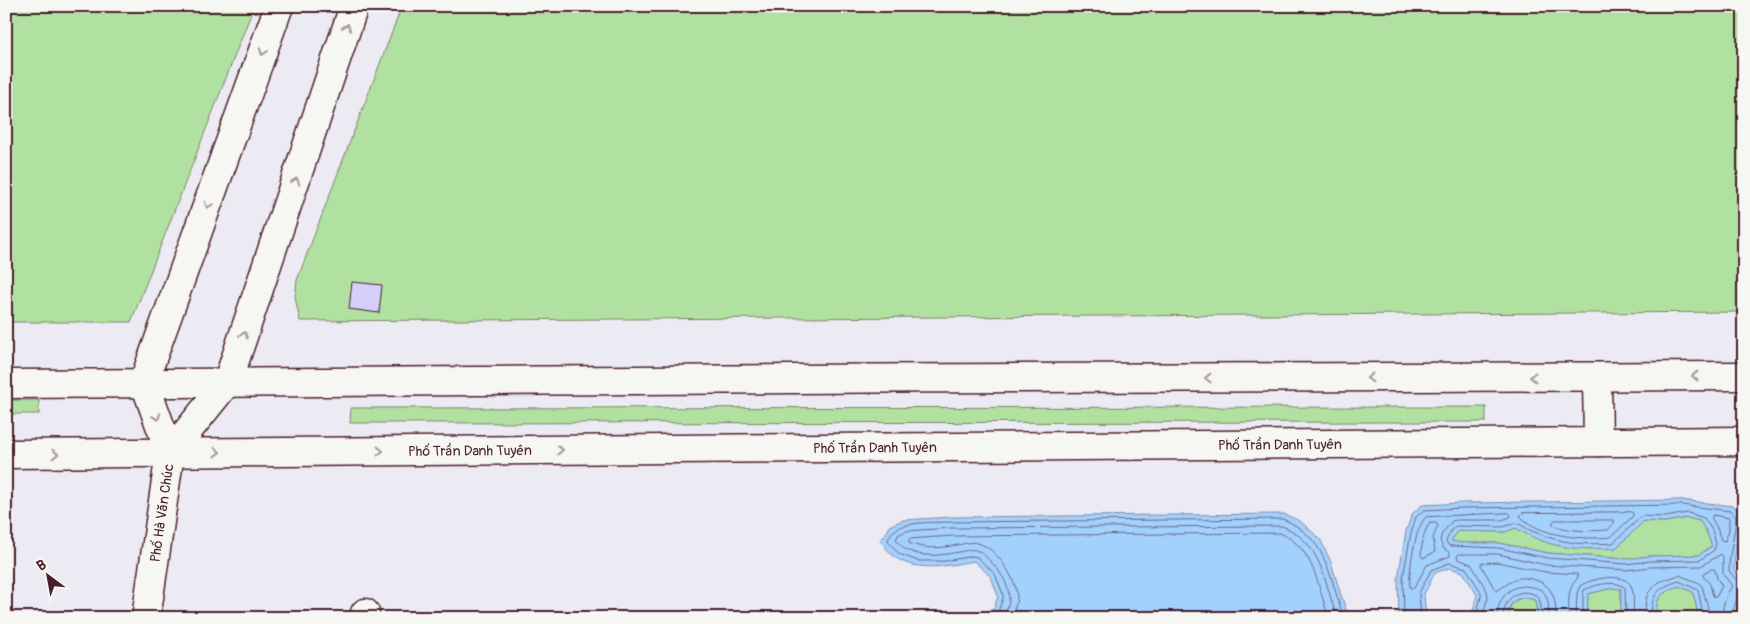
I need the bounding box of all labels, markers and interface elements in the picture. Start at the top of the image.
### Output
one-way arrow [342,23,352,31]
one-way arrow [259,47,269,56]
one-way arrow [290,177,300,185]
one-way arrow [204,200,214,209]
one-way arrow [238,331,248,339]
one-way arrow [1691,371,1698,381]
one-way arrow [1528,372,1536,382]
one-way arrow [1203,373,1211,383]
one-way arrow [1366,373,1374,383]
one-way arrow [151,412,161,421]
street label: Phố Trần Danh Tuyên [1218,434,1342,453]
street label: Phố Trần Danh Tuyên [813,437,937,456]
street label: Phố Trần Danh Tuyên [408,440,532,459]
one-way arrow [556,445,564,455]
one-way arrow [376,446,384,456]
one-way arrow [214,447,222,457]
one-way arrow [52,449,59,459]
street label: Phố Hà Văn Chúc [146,462,177,563]
north arrow [22,552,72,602]
text: B [34,556,49,575]

